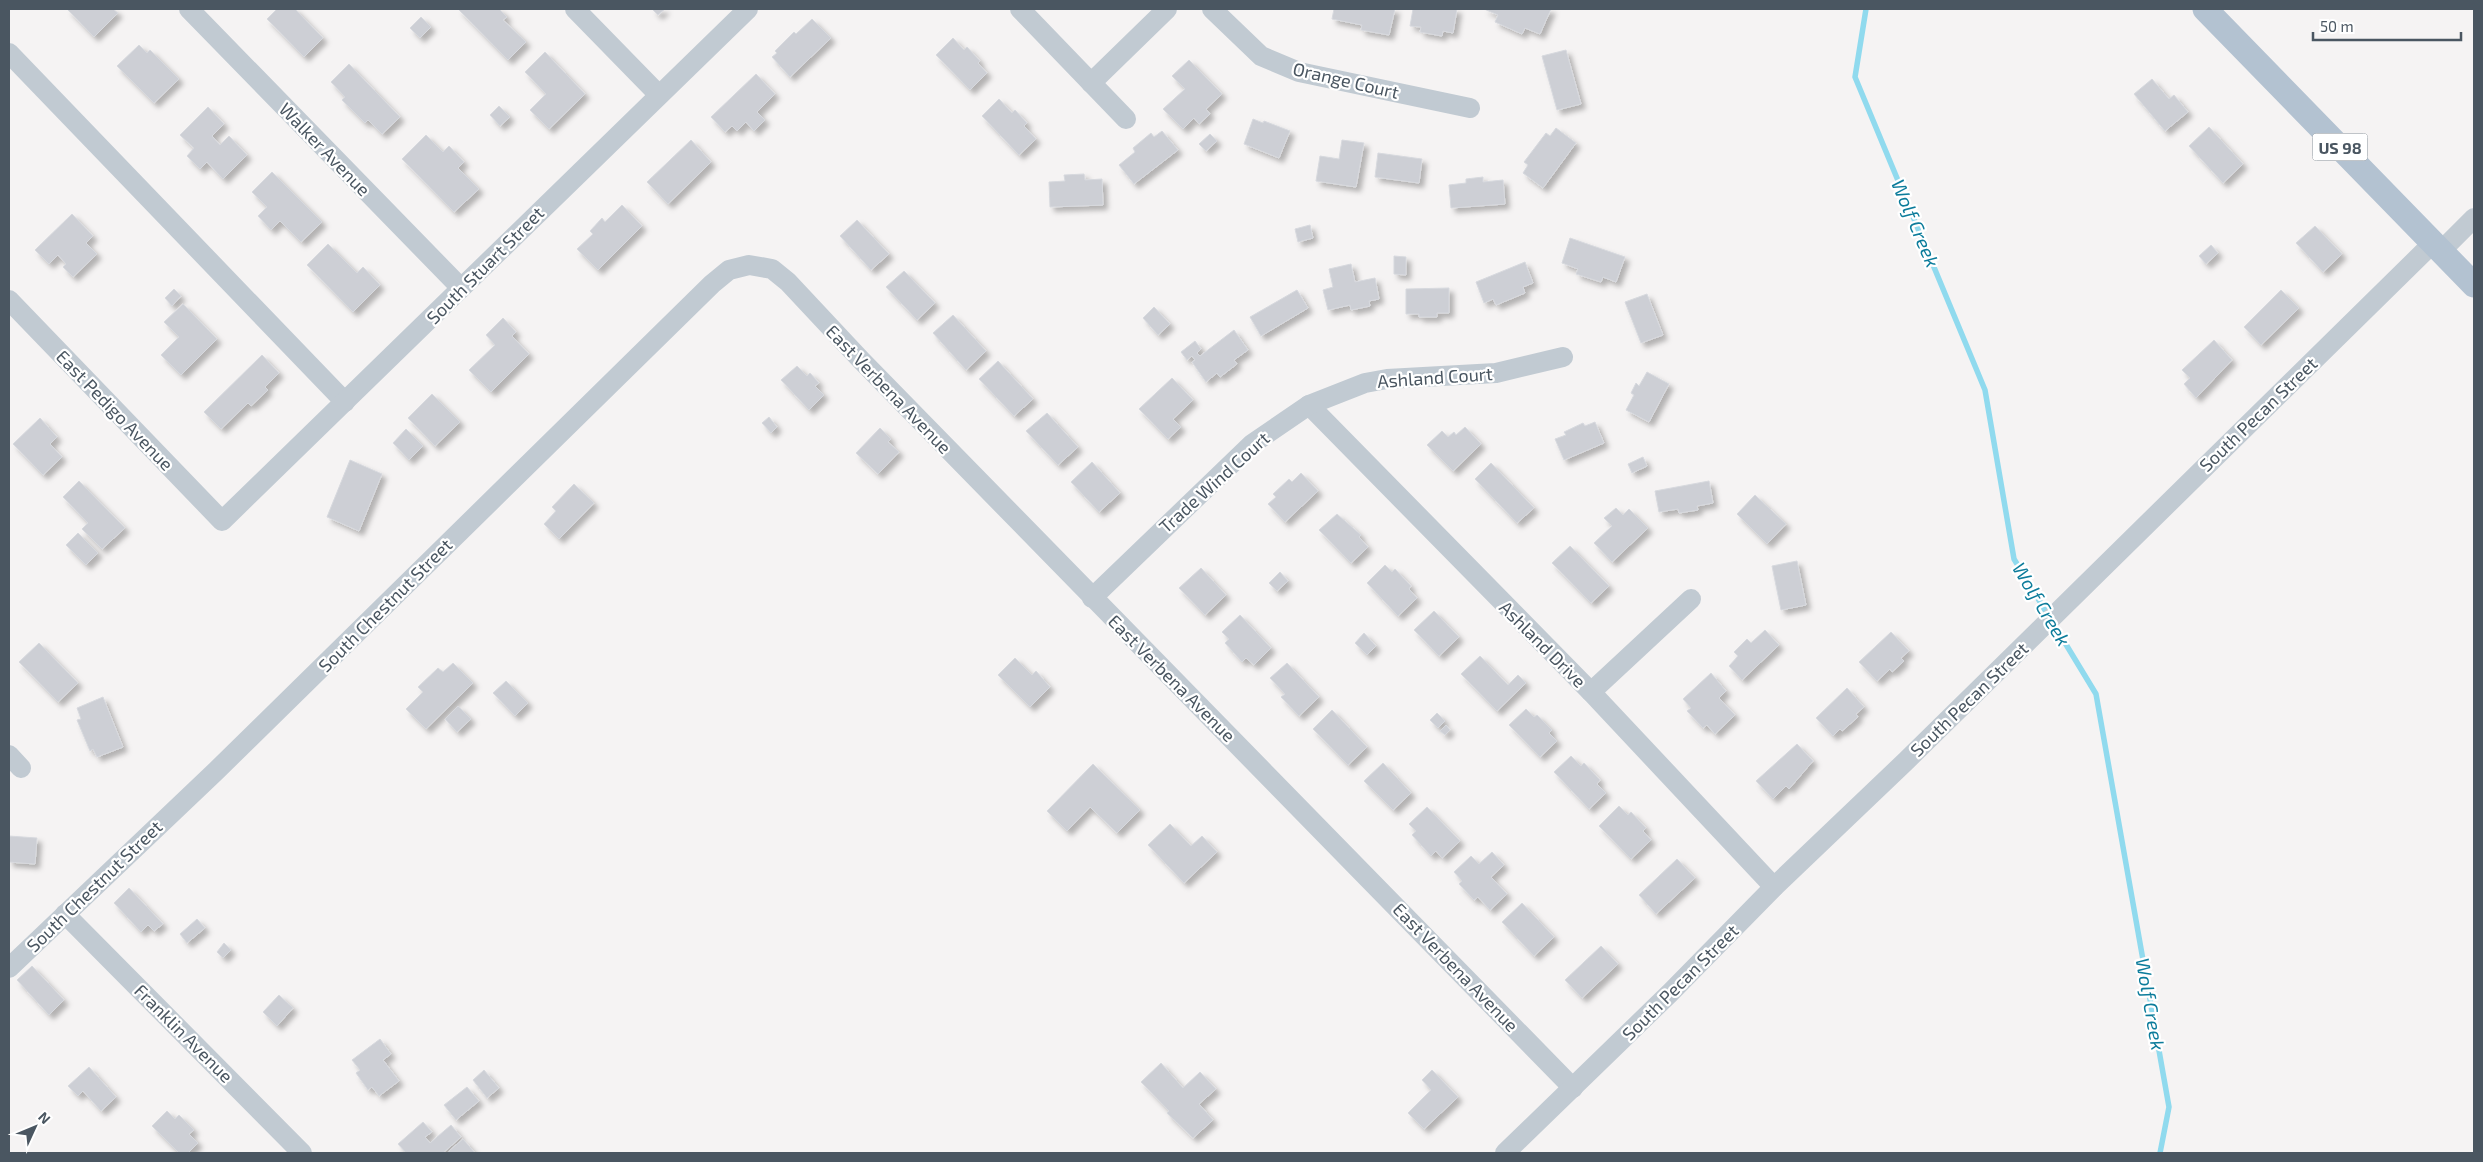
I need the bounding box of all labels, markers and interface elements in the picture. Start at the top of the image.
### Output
scale bar [2313,10,2460,42]
text: 50 m [2320,17,2354,35]
street label: Orange Court [1291,57,1401,103]
street label: Walker Avenue [275,98,375,200]
road number: US 98 [2312,134,2368,160]
water label: Wolf Creek [1887,176,1945,271]
street label: South Stuart Street [422,202,548,328]
street label: East Verbena Avenue [822,320,956,458]
street label: East Pedigo Avenue [52,345,178,475]
street label: South Pecan Street [2195,352,2322,476]
street label: Ashland Court [1377,362,1494,392]
street label: Trade Wind Court [1154,427,1274,537]
street label: South Chestnut Street [314,534,456,676]
water label: Wolf Creek [2008,558,2076,650]
street label: Ashland Drive [1495,596,1591,692]
street label: East Verbena Avenue [1104,610,1240,746]
street label: South Pecan Street [1906,637,2033,761]
street label: South Chestnut Street [22,816,166,956]
street label: East Verbena Avenue [1389,898,1523,1036]
street label: South Pecan Street [1617,919,1743,1045]
water label: Wolf Creek [2132,956,2170,1052]
street label: Franklin Avenue [130,979,238,1087]
north arrow [10,1102,60,1152]
text: N [35,1108,54,1127]

